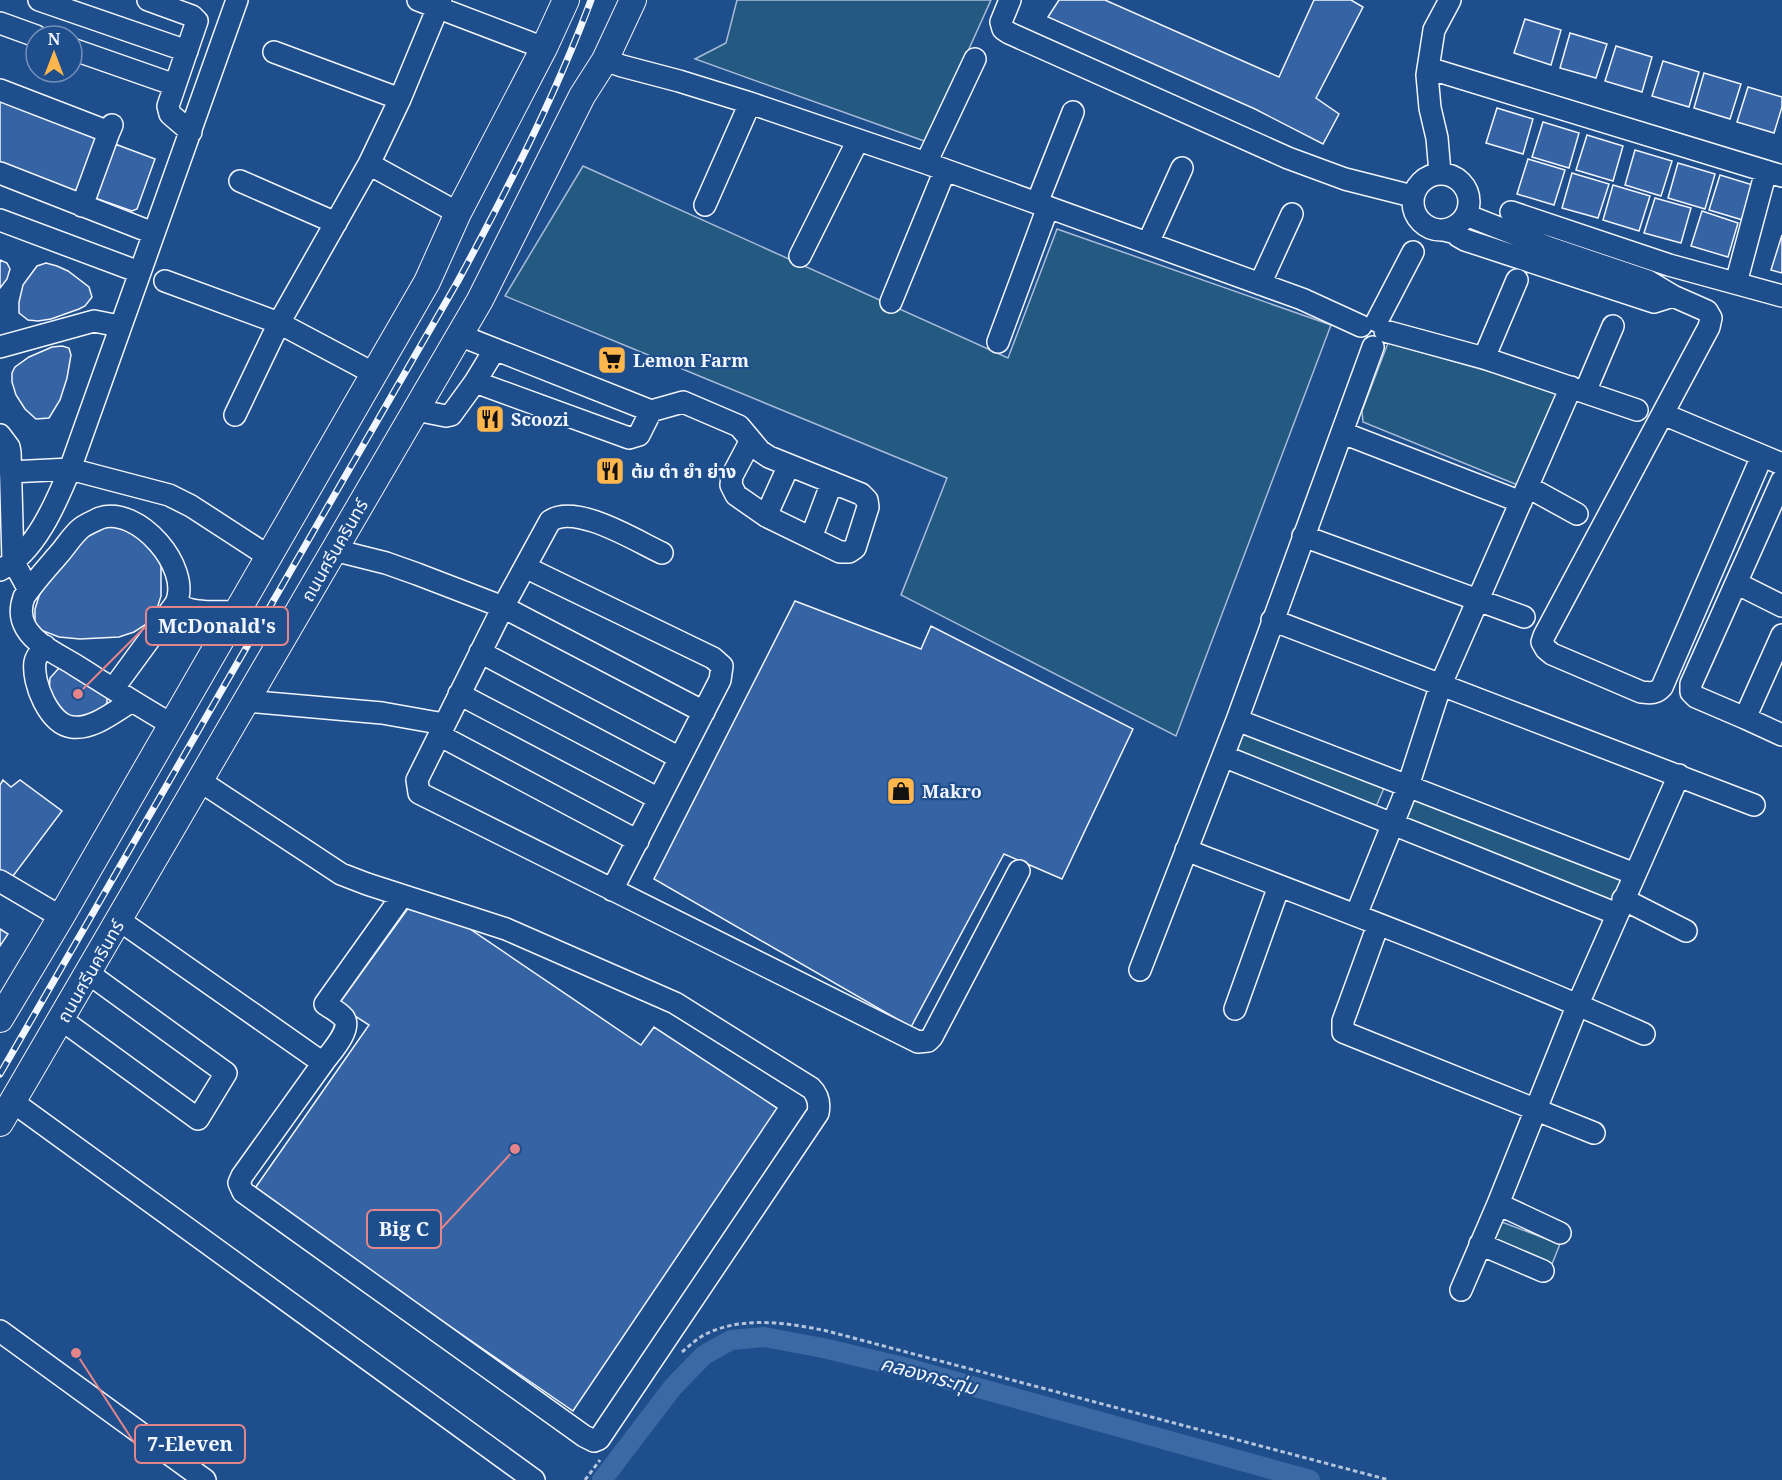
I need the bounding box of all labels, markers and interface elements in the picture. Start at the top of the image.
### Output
north arrow [24,24,84,84]
text: N [48,28,61,50]
supermarket icon: Lemon Farm [596,344,628,376]
place label: Lemon Farm [633,348,749,372]
restaurant icon: Scoozi [474,403,506,435]
place label: Scoozi [511,407,570,431]
restaurant icon: ต้ม ตำ ยำ ย่าง [594,455,626,487]
place label: ต้ม ตำ ยำ ย่าง [631,459,736,483]
street label: ถนนศรีนครินทร์ [295,494,373,606]
callout: McDonald's [146,607,288,645]
text: McDonald's [158,612,276,639]
shop icon: Makro [885,775,917,807]
place label: Makro [922,779,982,803]
street label: ถนนศรีนครินทร์ [51,915,129,1027]
callout: Big C [367,1210,441,1248]
text: Big C [379,1215,429,1242]
water label: คลองกระทุ่ม [878,1349,982,1401]
callout: 7-Eleven [135,1425,245,1463]
text: 7-Eleven [147,1430,233,1457]

